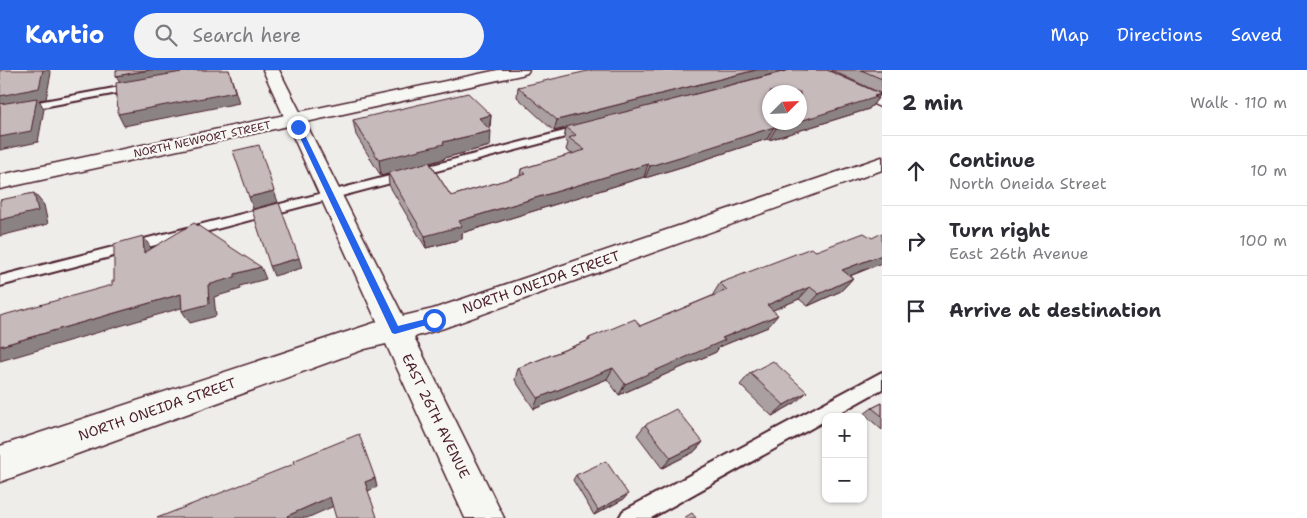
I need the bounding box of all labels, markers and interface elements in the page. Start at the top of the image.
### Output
search box [134,13,484,58]
text: Kartio [25,19,104,51]
icon: search [152,21,180,49]
text: Search here [192,23,301,48]
text: Map [1051,23,1089,47]
text: Directions [1117,23,1203,47]
text: Saved [1231,23,1282,47]
north arrow [762,85,807,130]
text: 2 min [902,89,963,117]
text: Walk · 110 m [1190,92,1287,113]
route end [287,116,310,139]
street label: NORTH NEWPORT STREET [132,118,272,161]
text: Continue [949,148,1035,173]
icon: ahead [902,157,930,185]
text: 10 m [1250,160,1287,181]
text: North Oneida Street [949,173,1107,194]
text: Turn right [949,218,1050,243]
icon: right [902,227,930,255]
text: 100 m [1239,230,1287,251]
text: East 26th Avenue [949,243,1089,264]
street label: NORTH ONEIDA STREET [460,246,623,317]
icon: arrive [902,297,930,325]
text: Arrive at destination [949,298,1161,323]
route start [423,309,446,332]
street label: EAST 26TH AVENUE [398,351,474,482]
street label: NORTH ONEIDA STREET [76,373,239,444]
map controls [822,413,867,503]
button: + [822,413,867,458]
button: − [822,458,867,503]

